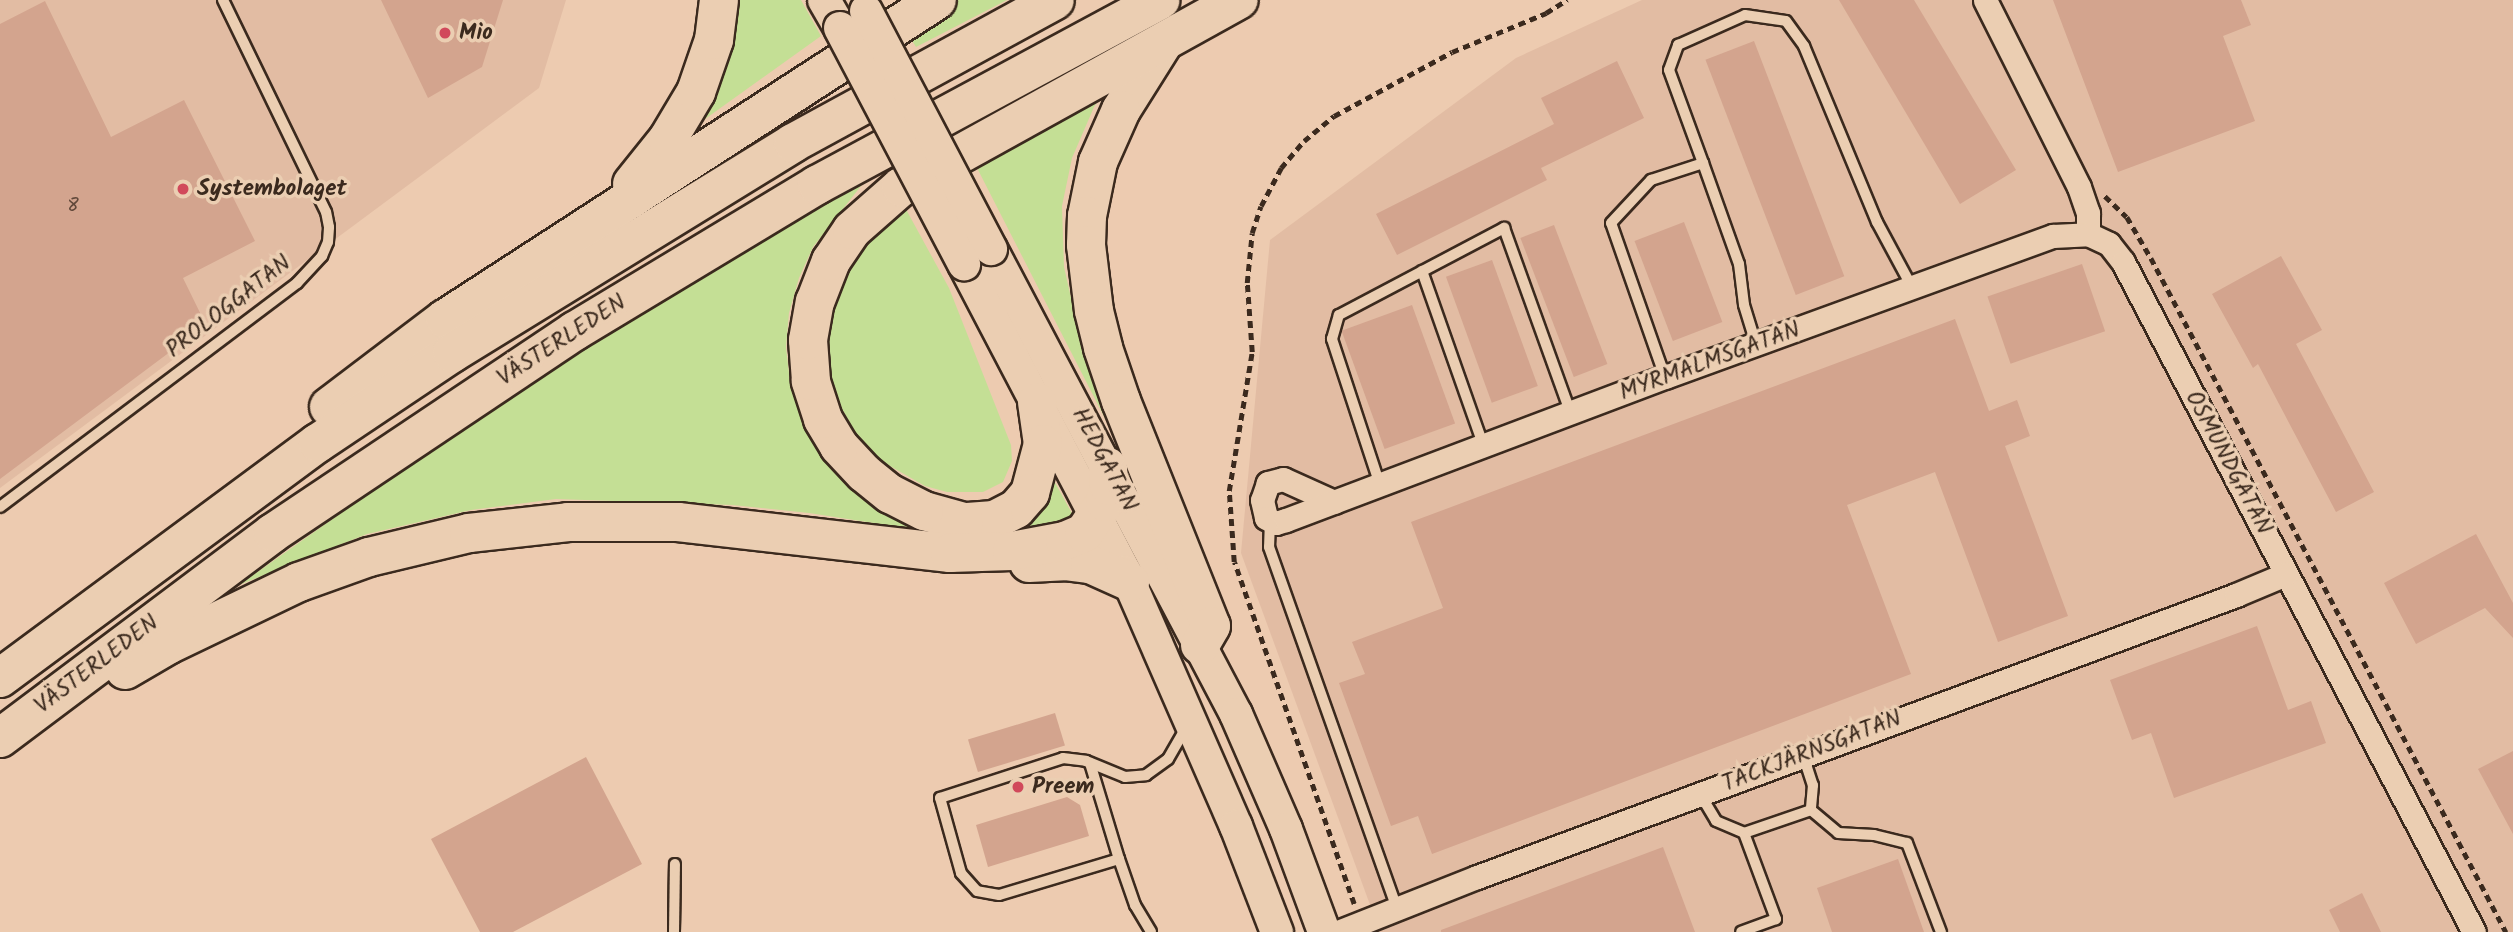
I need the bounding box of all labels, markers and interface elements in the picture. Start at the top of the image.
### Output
place label: Mio [459,19,493,47]
marker: Mio [437,25,453,41]
place label: Systembolaget [197,175,347,203]
marker: Systembolaget [175,181,191,197]
house number: 8 [67,196,79,218]
street label: PROLOGGATAN [161,250,297,364]
street label: VÄSTERLEDEN [493,289,631,393]
street label: MYRMALMSGATAN [1616,317,1804,407]
street label: OSMUNDGATAN [2179,387,2277,539]
street label: HEDGATAN [1065,403,1143,517]
street label: VÄSTERLEDEN [30,610,164,720]
street label: TACKJÄRNSGATAN [1719,705,1905,799]
place label: Preem [1032,773,1094,801]
marker: Preem [1010,779,1026,795]

